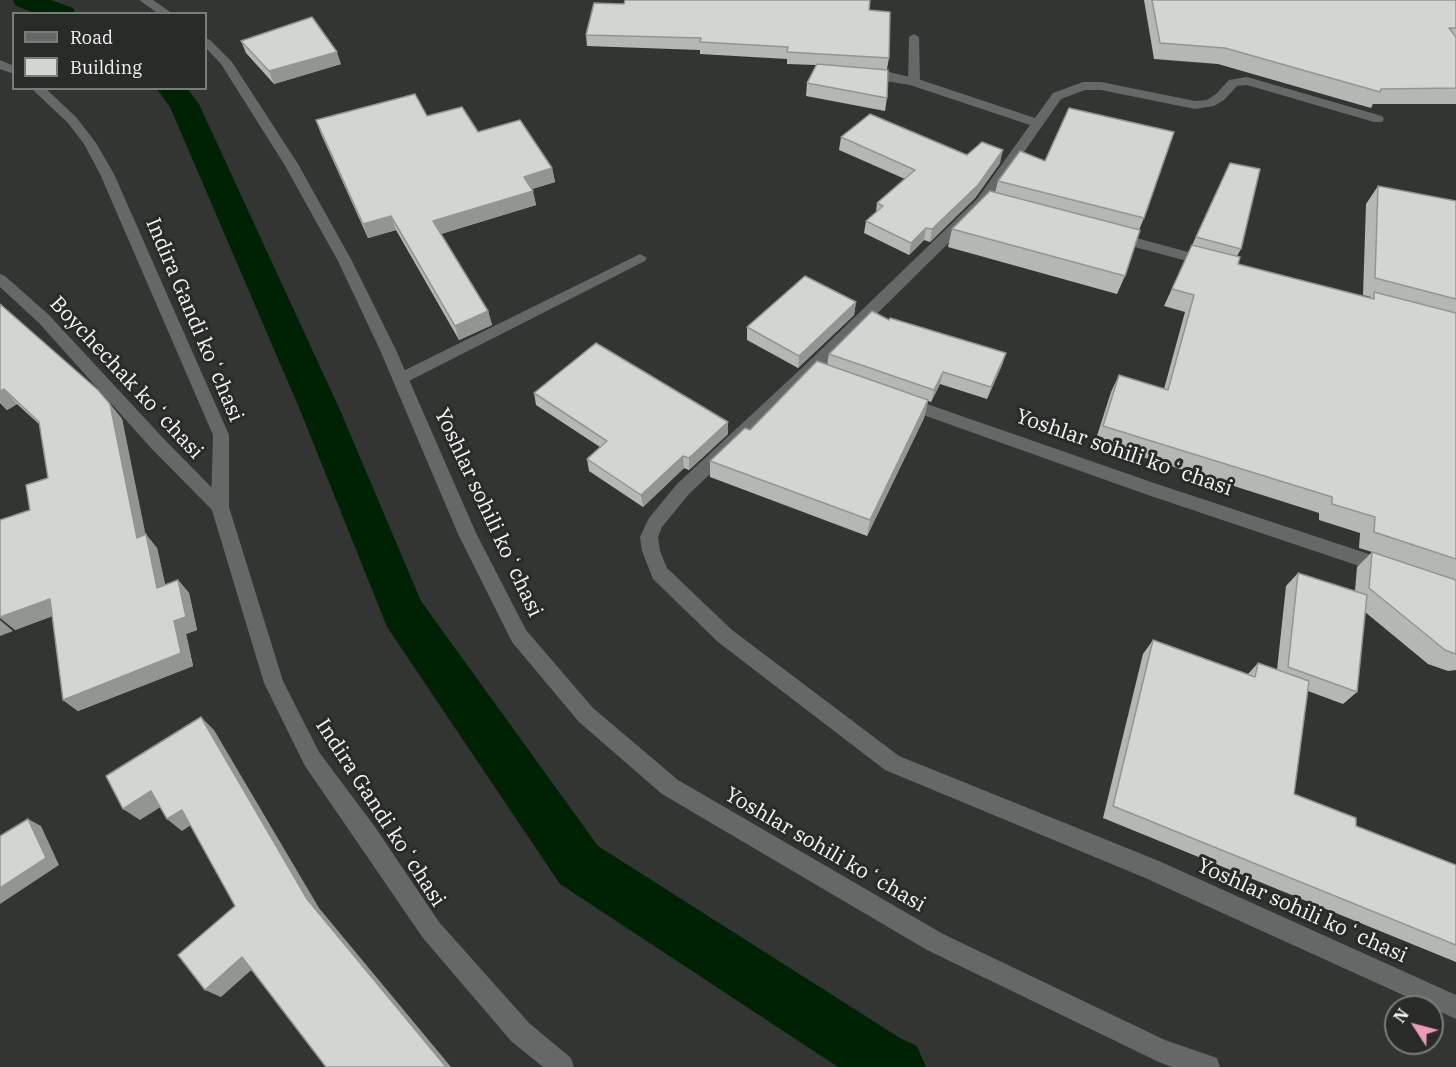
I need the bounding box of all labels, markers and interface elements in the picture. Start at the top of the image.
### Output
legend [12,12,207,90]
text: Road [70,26,113,49]
text: Building [70,56,142,79]
street label: Indira Gandi koʻchasi [140,214,248,426]
street label: Boychechak koʻchasi [44,291,208,465]
street label: Yoshlar sohili koʻchasi [1012,404,1236,502]
street label: Yoshlar sohili koʻchasi [429,405,547,621]
street label: Indira Gandi koʻchasi [310,714,450,912]
street label: Yoshlar sohili koʻchasi [720,782,930,918]
street label: Yoshlar sohili koʻchasi [1193,853,1411,969]
north arrow [1384,995,1444,1055]
text: N [1389,1005,1413,1027]

